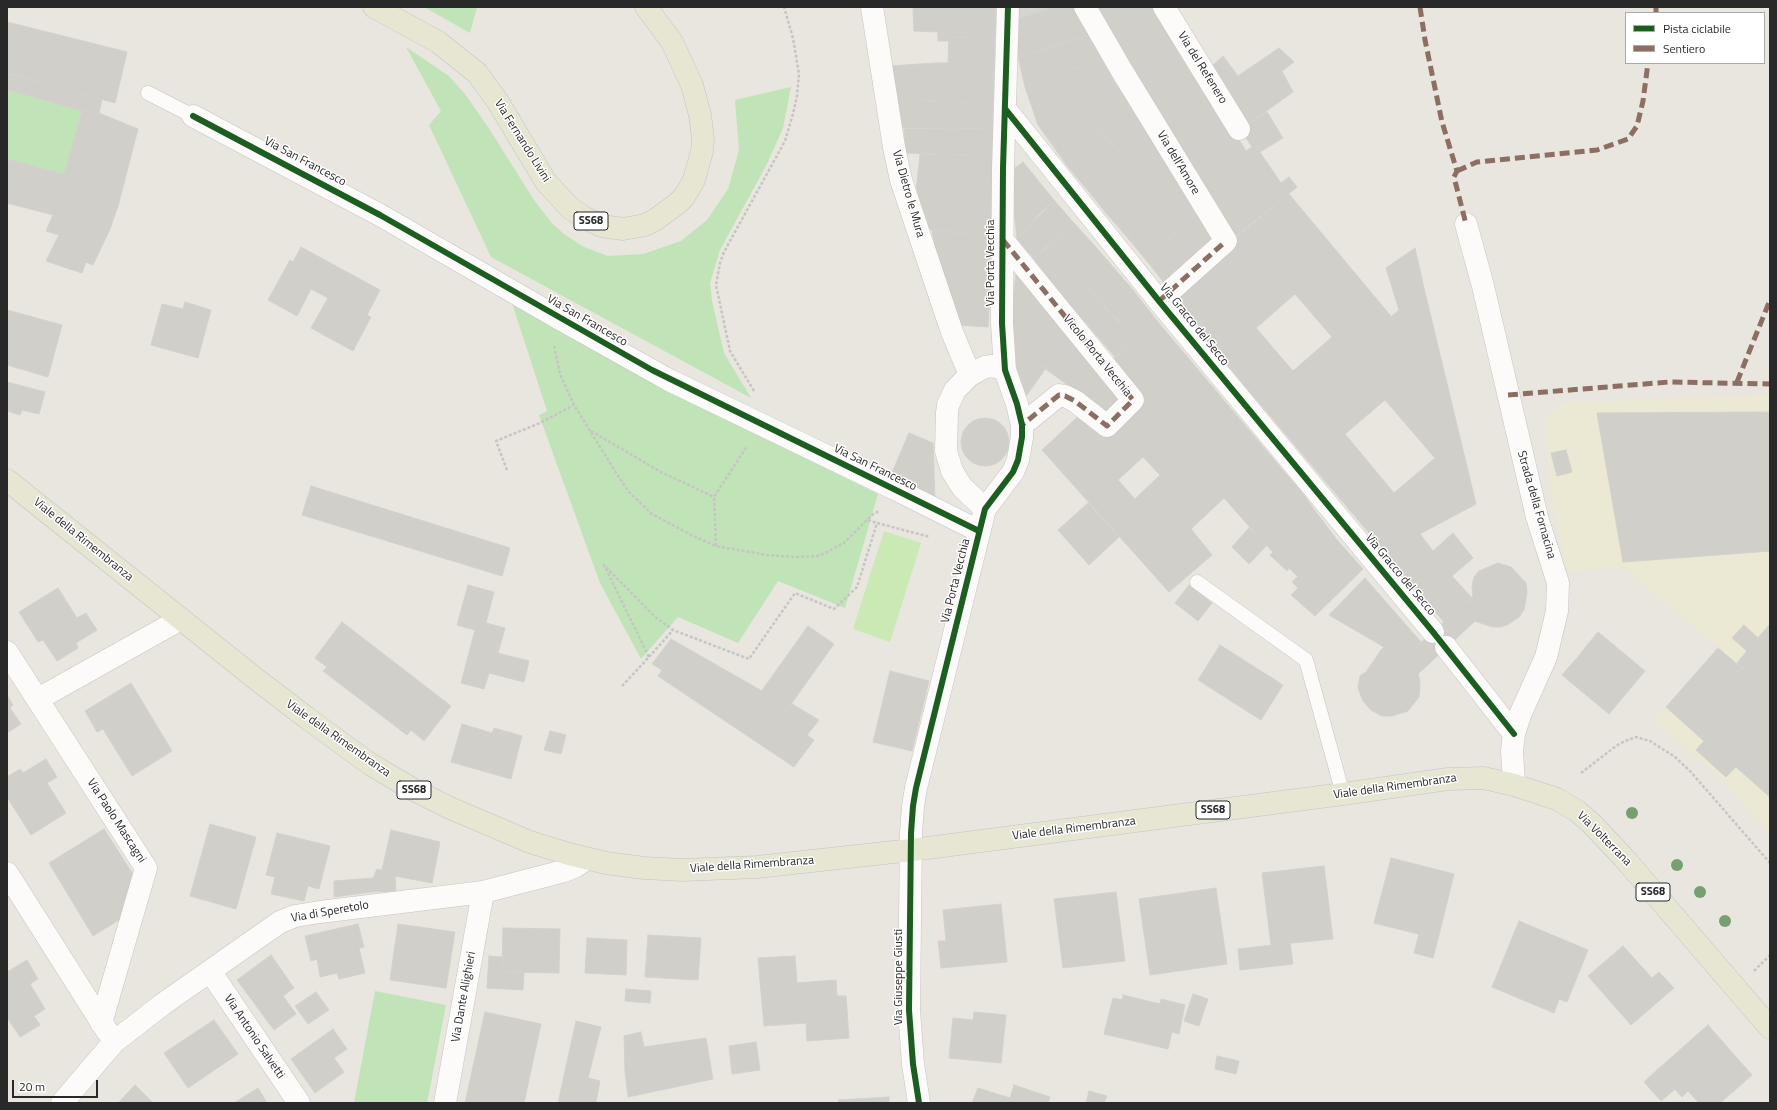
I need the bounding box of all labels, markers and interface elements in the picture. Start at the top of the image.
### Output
legend [1625,12,1765,64]
text: Pista ciclabile [1663,19,1731,38]
street label: Via del Refenero [1174,29,1230,107]
text: Sentiero [1663,39,1705,58]
street label: Via Fernando Livini [491,97,553,185]
street label: Via dell'Amore [1153,129,1203,197]
street label: Via San Francesco [262,134,348,190]
street label: Via Dietro le Mura [889,149,927,239]
road number: SS68 [574,212,608,230]
street label: Via Porta Vecchia [984,220,998,306]
street label: Via Gracco del Secco [1156,281,1232,369]
street label: Via San Francesco [544,292,630,350]
street label: Vicolo Porta Vecchia [1059,312,1135,400]
street label: Via San Francesco [831,442,919,494]
street label: Strada della Fornacina [1514,449,1558,561]
street label: Viale della Rimembranza [30,495,136,585]
street label: Via Gracco del Secco [1362,531,1438,619]
street label: Via Porta Vecchia [939,537,973,625]
street label: Viale della Rimembranza [283,697,393,781]
street label: Viale della Rimembranza [1332,771,1458,803]
street label: Via Paolo Mascagni [83,776,149,866]
road number: SS68 [397,781,431,799]
road number: SS68 [1196,801,1230,819]
street label: Via Volterrana [1574,809,1634,869]
street label: Viale della Rimembranza [1011,814,1137,844]
street label: Viale della Rimembranza [690,853,814,877]
road number: SS68 [1636,883,1670,901]
street label: Via di Speretolo [290,898,370,926]
street label: Via Giuseppe Giusti [892,929,906,1025]
street label: Via Dante Alighieri [449,950,479,1044]
street label: Via Antonio Salvetti [221,992,287,1082]
scale bar [14,1072,100,1098]
text: 20 m [19,1077,45,1096]

